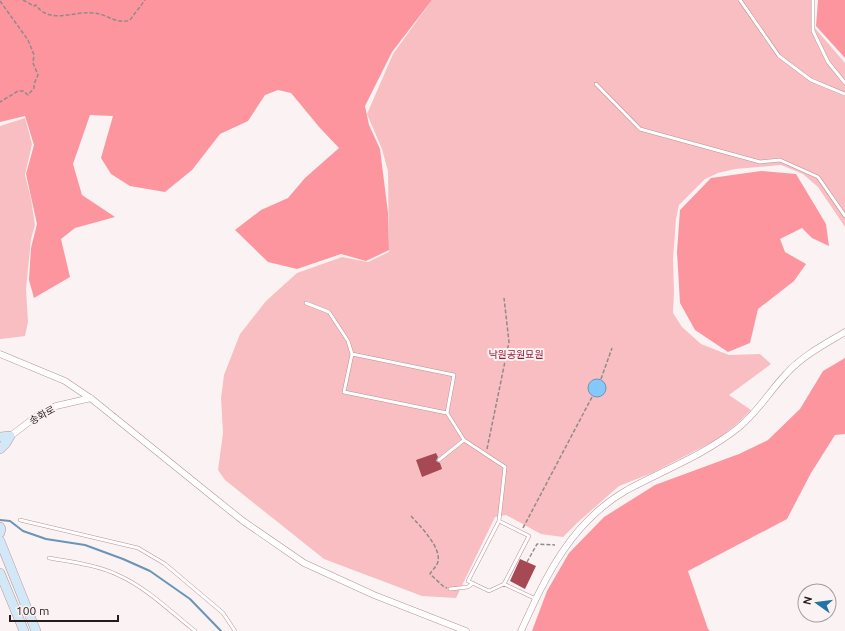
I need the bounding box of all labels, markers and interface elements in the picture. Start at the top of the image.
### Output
park label: 낙원공원묘원 [488,349,544,360]
street label: 송화로 [27,403,57,427]
north arrow [797,583,837,623]
text: N [800,595,814,606]
scale bar [10,597,118,623]
text: 100 m [16,604,49,617]

